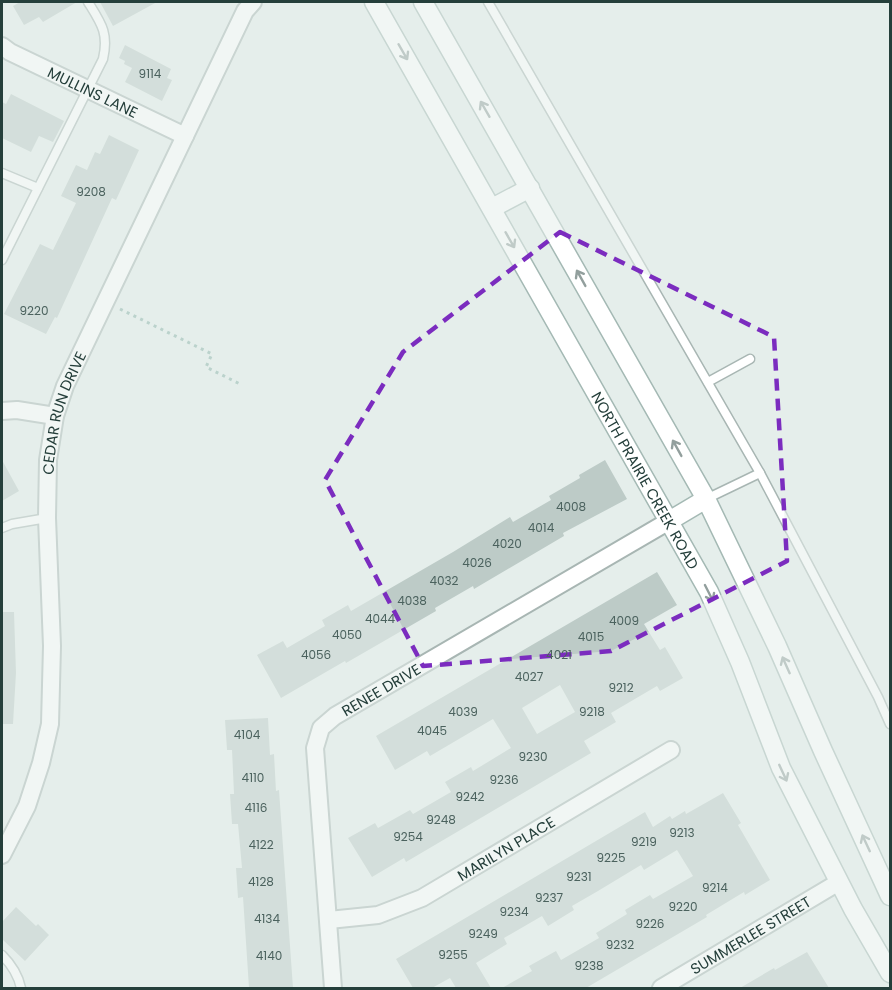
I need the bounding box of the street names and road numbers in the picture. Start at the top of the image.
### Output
street label: MULLINS LANE [44,61,142,122]
street label: CEDAR RUN DRIVE [37,348,91,475]
street label: NORTH PRAIRIE CREEK ROAD [587,388,704,573]
street label: RENEE DRIVE [337,658,424,721]
street label: MARILYN PLACE [453,811,559,885]
street label: SUMMERLEE STREET [686,891,815,979]

